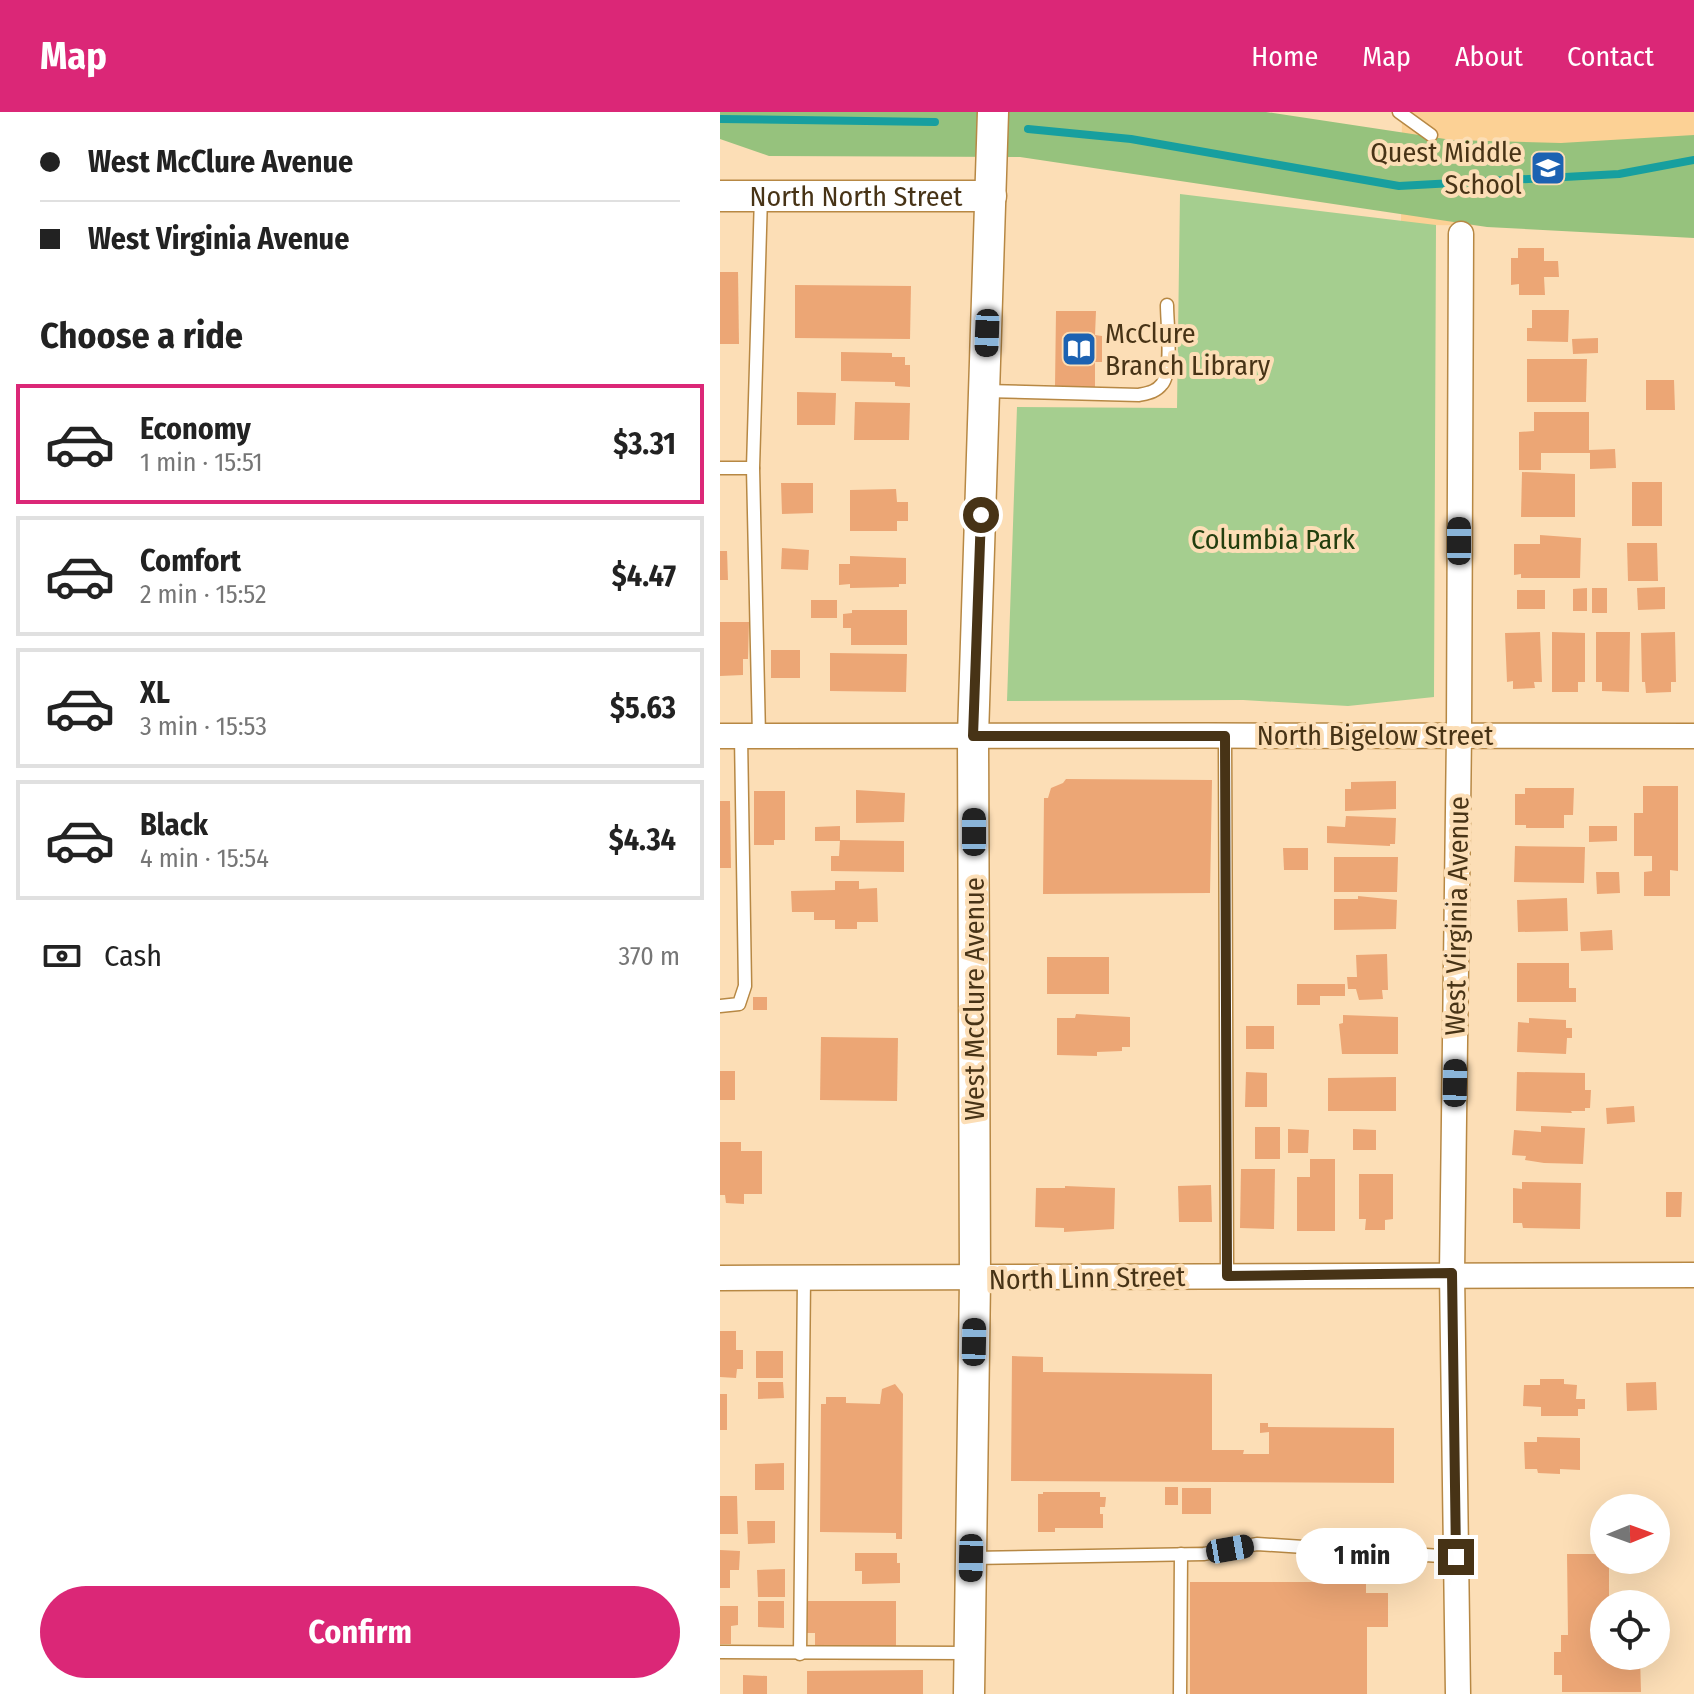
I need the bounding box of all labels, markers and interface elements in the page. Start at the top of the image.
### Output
text: Map [40,33,107,79]
text: Home [1251,40,1318,73]
text: Map [1362,40,1411,73]
text: About [1455,40,1523,73]
text: Contact [1567,40,1654,73]
place label: Quest Middle School [1370,136,1522,201]
text: West McClure Avenue [88,144,353,180]
school or university icon: Quest Middle School [1529,149,1567,187]
street label: North North Street [750,180,963,213]
text: West Virginia Avenue [88,221,349,257]
car [974,309,1000,357]
text: Choose a ride [40,314,243,358]
place label: McClure Branch Library [1105,317,1271,382]
library icon: McClure Branch Library [1060,330,1098,368]
icon: car [44,408,116,480]
text: Economy [140,411,251,447]
text: $3.31 [613,426,676,462]
text: 1 min · 15:51 [140,447,263,478]
route start [963,497,999,533]
car [1447,517,1471,565]
park label: Columbia Park [1191,523,1356,556]
icon: car [44,540,116,612]
text: Comfort [140,543,241,579]
text: $4.47 [612,558,676,594]
text: 2 min · 15:52 [140,579,266,610]
icon: car [44,672,116,744]
text: XL [140,675,170,711]
text: $5.63 [610,690,676,726]
text: 3 min · 15:53 [140,711,267,742]
street label: North Bigelow Street [1257,719,1494,752]
street label: West Virginia Avenue [1438,796,1476,1036]
icon: car [44,804,116,876]
text: Black [140,807,208,843]
car [962,808,986,856]
text: $4.34 [609,822,676,858]
text: 4 min · 15:54 [140,843,269,874]
street label: West McClure Avenue [958,877,991,1121]
icon: cash [40,934,84,978]
text: Cash [104,938,162,974]
text: 370 m [619,941,680,972]
car [1443,1059,1467,1107]
street label: North Linn Street [989,1260,1186,1296]
car [962,1318,986,1366]
north arrow [1590,1494,1670,1574]
map controls [1590,1494,1670,1670]
callout: 1 min [1296,1529,1428,1585]
car [1204,1533,1256,1565]
car [959,1534,983,1582]
route end [1438,1539,1474,1575]
text: 1 min [1334,1540,1390,1571]
button: Confirm [40,1586,680,1678]
button: locate [1590,1590,1670,1670]

